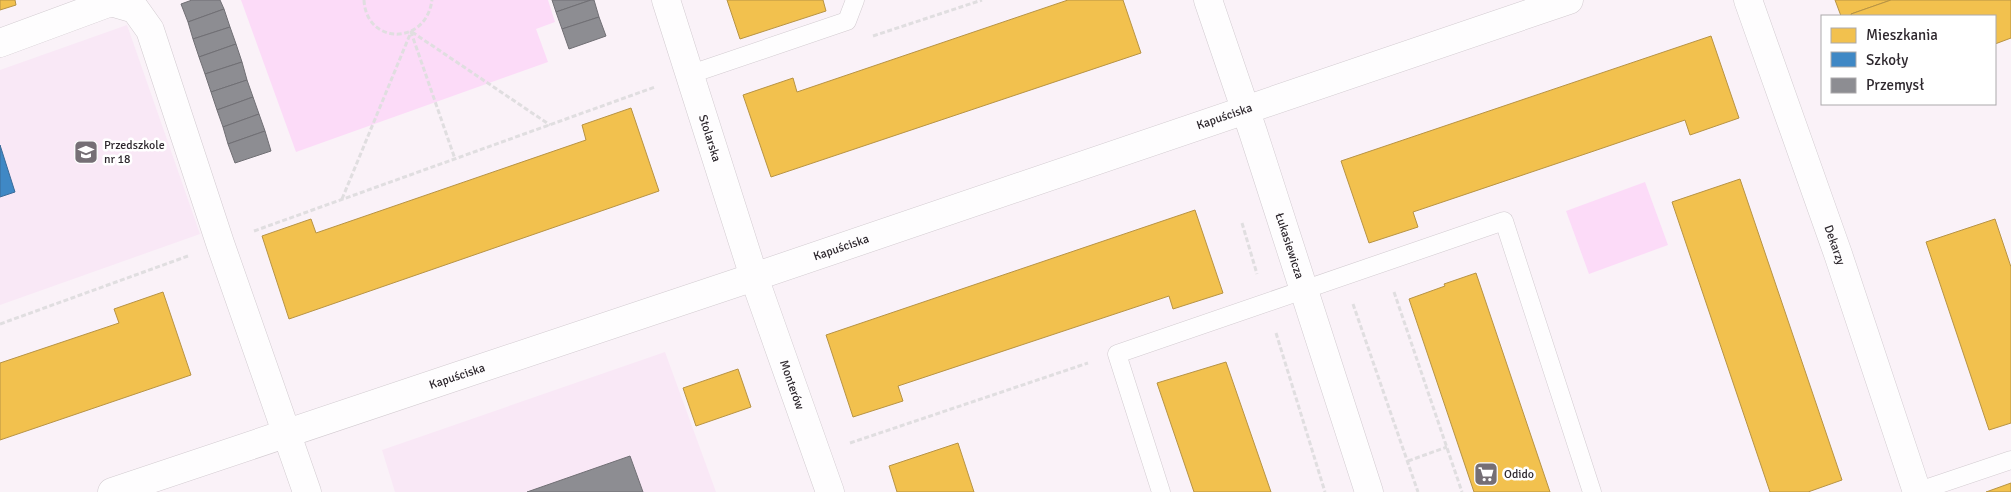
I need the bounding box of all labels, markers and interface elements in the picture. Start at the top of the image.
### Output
legend [1821,15,1996,105]
text: Mieszkania [1866,26,1938,44]
text: Szkoły [1866,51,1908,69]
text: Przemysł [1866,76,1924,94]
street label: Kapuściska [1194,100,1254,133]
street label: Stolarska [695,113,724,164]
place label: Przedszkole nr 18 [104,138,165,167]
school or university icon: Przedszkole nr 18 [73,139,99,165]
street label: Łukasiewicza [1272,211,1307,281]
street label: Dekarzy [1821,223,1849,267]
street label: Kapuściska [811,231,871,264]
street label: Monterów [776,358,808,412]
street label: Kapuściska [427,360,487,392]
supermarket icon: Odido [1473,461,1499,487]
place label: Odido [1504,467,1534,482]

